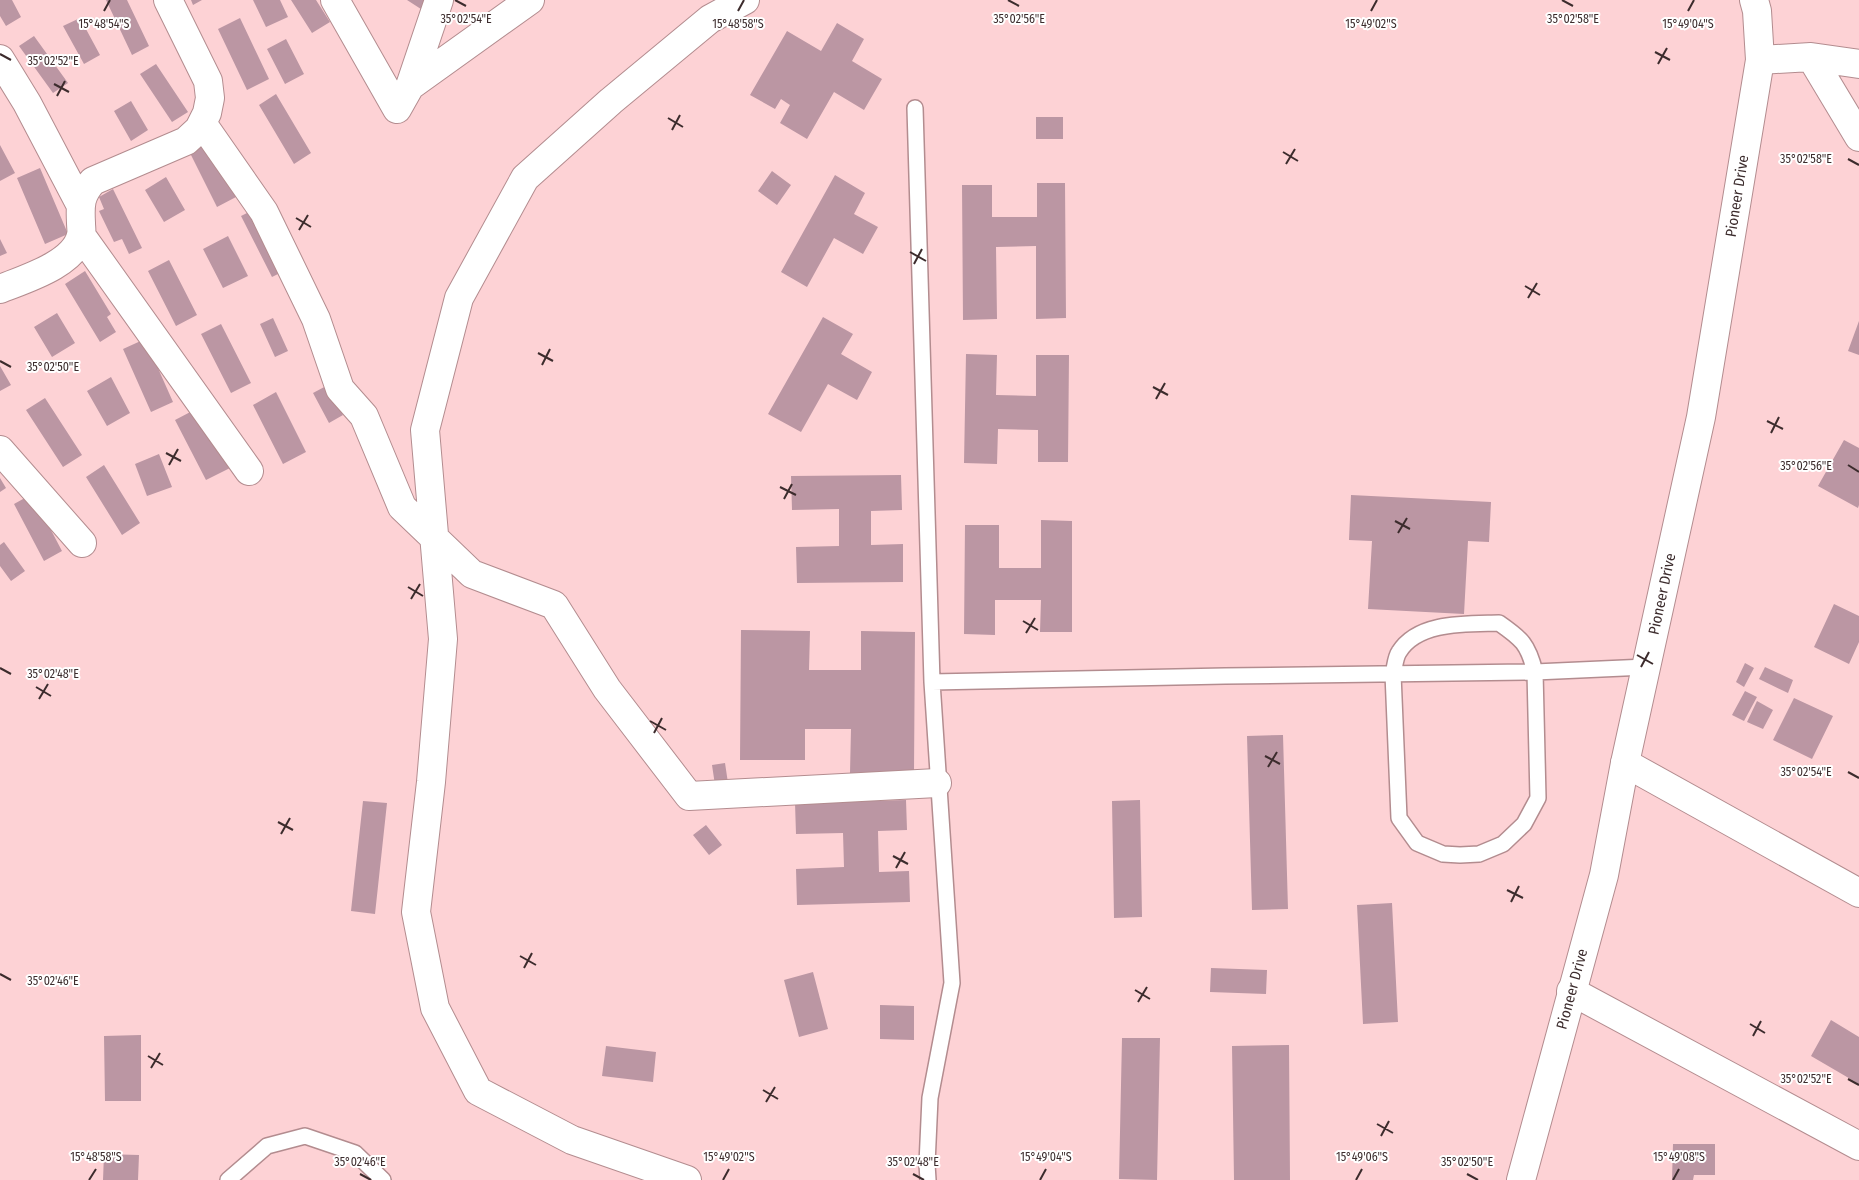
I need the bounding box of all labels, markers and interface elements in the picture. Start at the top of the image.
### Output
text: 35°02'54"E [440,12,492,26]
text: 35°02'56"E [993,12,1045,26]
text: 35°02'58"E [1547,12,1599,26]
text: 15°48'54"S [79,17,130,31]
text: 15°48'58"S [712,17,764,31]
text: 15°49'02"S [1345,17,1397,31]
text: 15°49'04"S [1662,17,1714,31]
text: 35°02'52"E [27,54,79,68]
text: 35°02'58"E [1780,152,1832,166]
street label: Pioneer Drive [1722,154,1752,238]
text: 35°02'50"E [27,360,79,374]
text: 35°02'56"E [1780,459,1832,473]
street label: Pioneer Drive [1645,552,1679,636]
text: 35°02'48"E [27,667,79,681]
text: 35°02'54"E [1780,765,1832,779]
street label: Pioneer Drive [1553,947,1591,1031]
text: 35°02'46"E [27,974,79,988]
text: 35°02'52"E [1780,1072,1832,1086]
text: 15°48'58"S [70,1150,122,1164]
text: 15°49'02"S [703,1150,755,1164]
text: 15°49'04"S [1020,1150,1072,1164]
text: 15°49'06"S [1336,1150,1388,1164]
text: 15°49'08"S [1653,1150,1705,1164]
text: 35°02'46"E [334,1155,386,1169]
text: 35°02'48"E [887,1155,939,1169]
text: 35°02'50"E [1441,1155,1493,1169]

